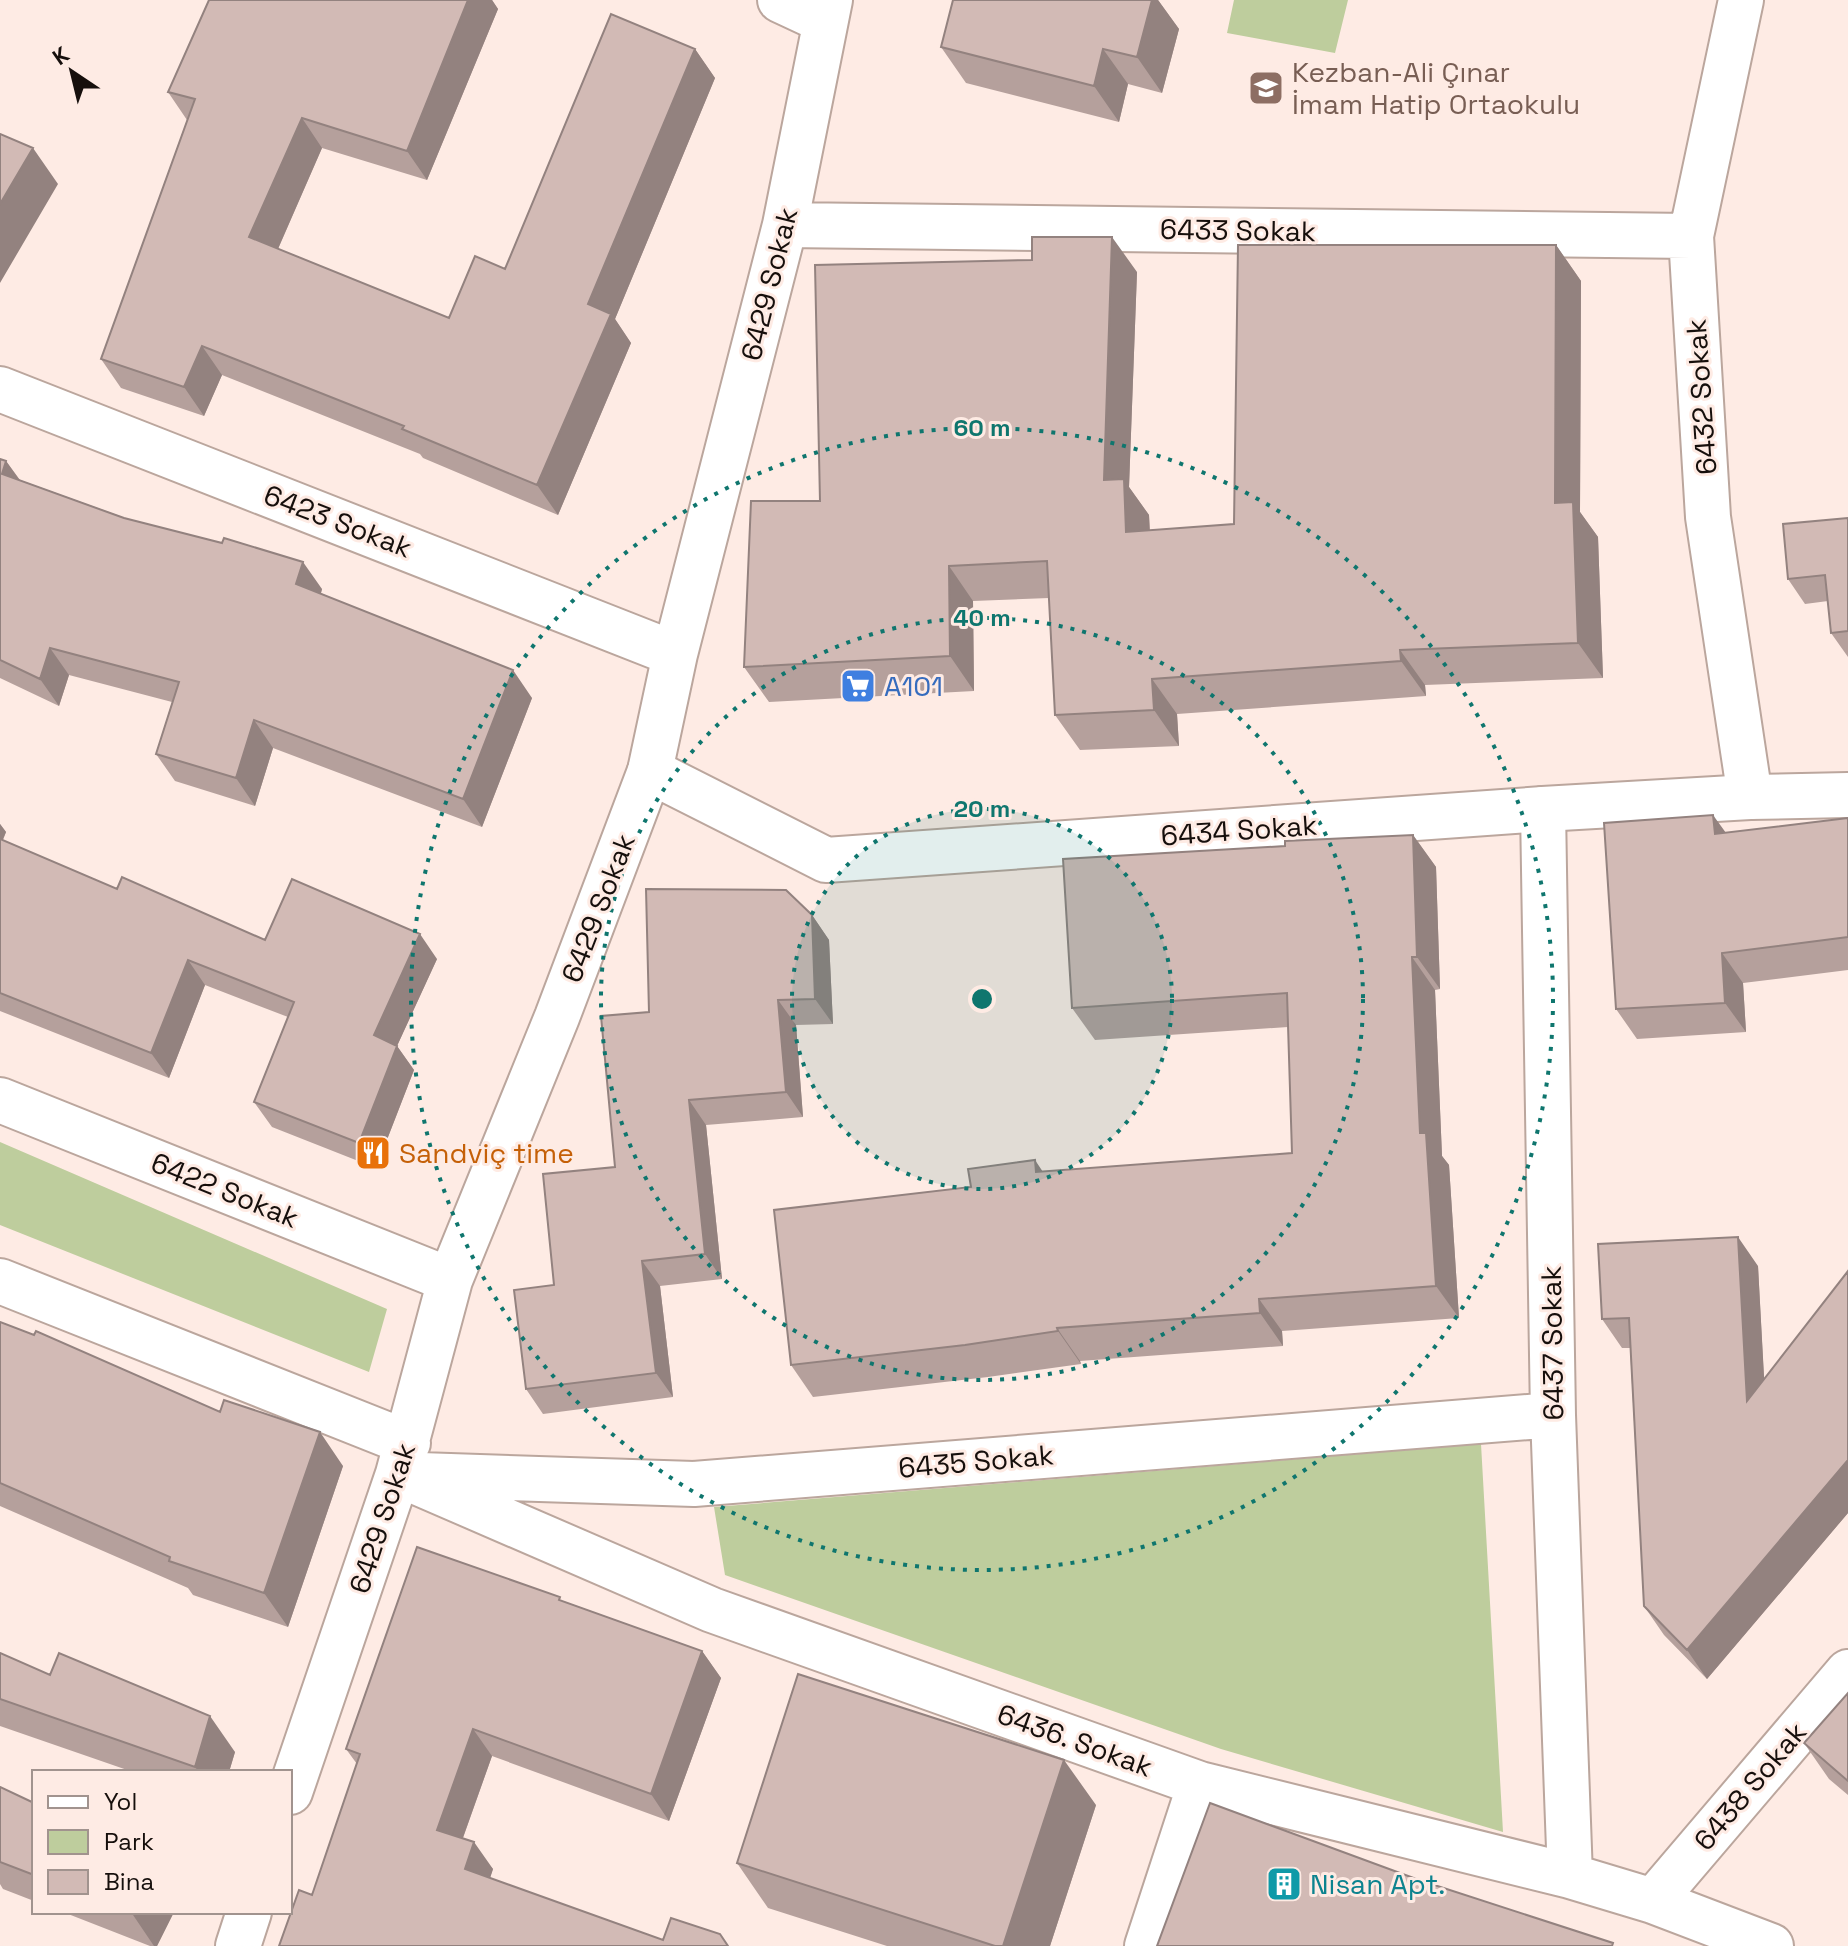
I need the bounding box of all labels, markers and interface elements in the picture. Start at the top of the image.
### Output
north arrow [32,32,112,112]
text: K [47,40,74,71]
place label: Kezban-Ali Çınar İmam Hatip Ortaokulu [1292,54,1580,122]
school or university icon: Kezban-Ali Çınar İmam Hatip Ortaokulu [1247,69,1285,107]
street label: 6429 Sokak [733,204,805,364]
street label: 6433 Sokak [1160,211,1316,249]
street label: 6432 Sokak [1678,318,1724,476]
text: 60 m [954,412,1010,443]
street label: 6423 Sokak [259,476,417,566]
text: 40 m [953,602,1011,633]
supermarket icon: A101 [839,667,877,705]
place label: A101 [884,668,943,704]
text: 20 m [954,793,1010,824]
street label: 6434 Sokak [1160,807,1318,853]
street label: 6429 Sokak [553,829,643,987]
centre of rings [968,985,996,1013]
restaurant icon: Sandviç time [354,1134,392,1172]
place label: Sandviç time [399,1135,574,1171]
street label: 6422 Sokak [146,1144,304,1236]
street label: 6437 Sokak [1533,1265,1571,1421]
street label: 6435 Sokak [897,1436,1055,1486]
street label: 6429 Sokak [341,1438,423,1598]
street label: 6436. Sokak [993,1695,1157,1785]
street label: 6438 Sokak [1686,1714,1814,1858]
legend [32,1770,292,1914]
text: Yol [104,1786,137,1817]
text: Park [104,1826,154,1857]
building icon: Nisan Apt. [1265,1865,1303,1903]
text: Bina [104,1866,154,1897]
place label: Nisan Apt. [1310,1866,1445,1902]

